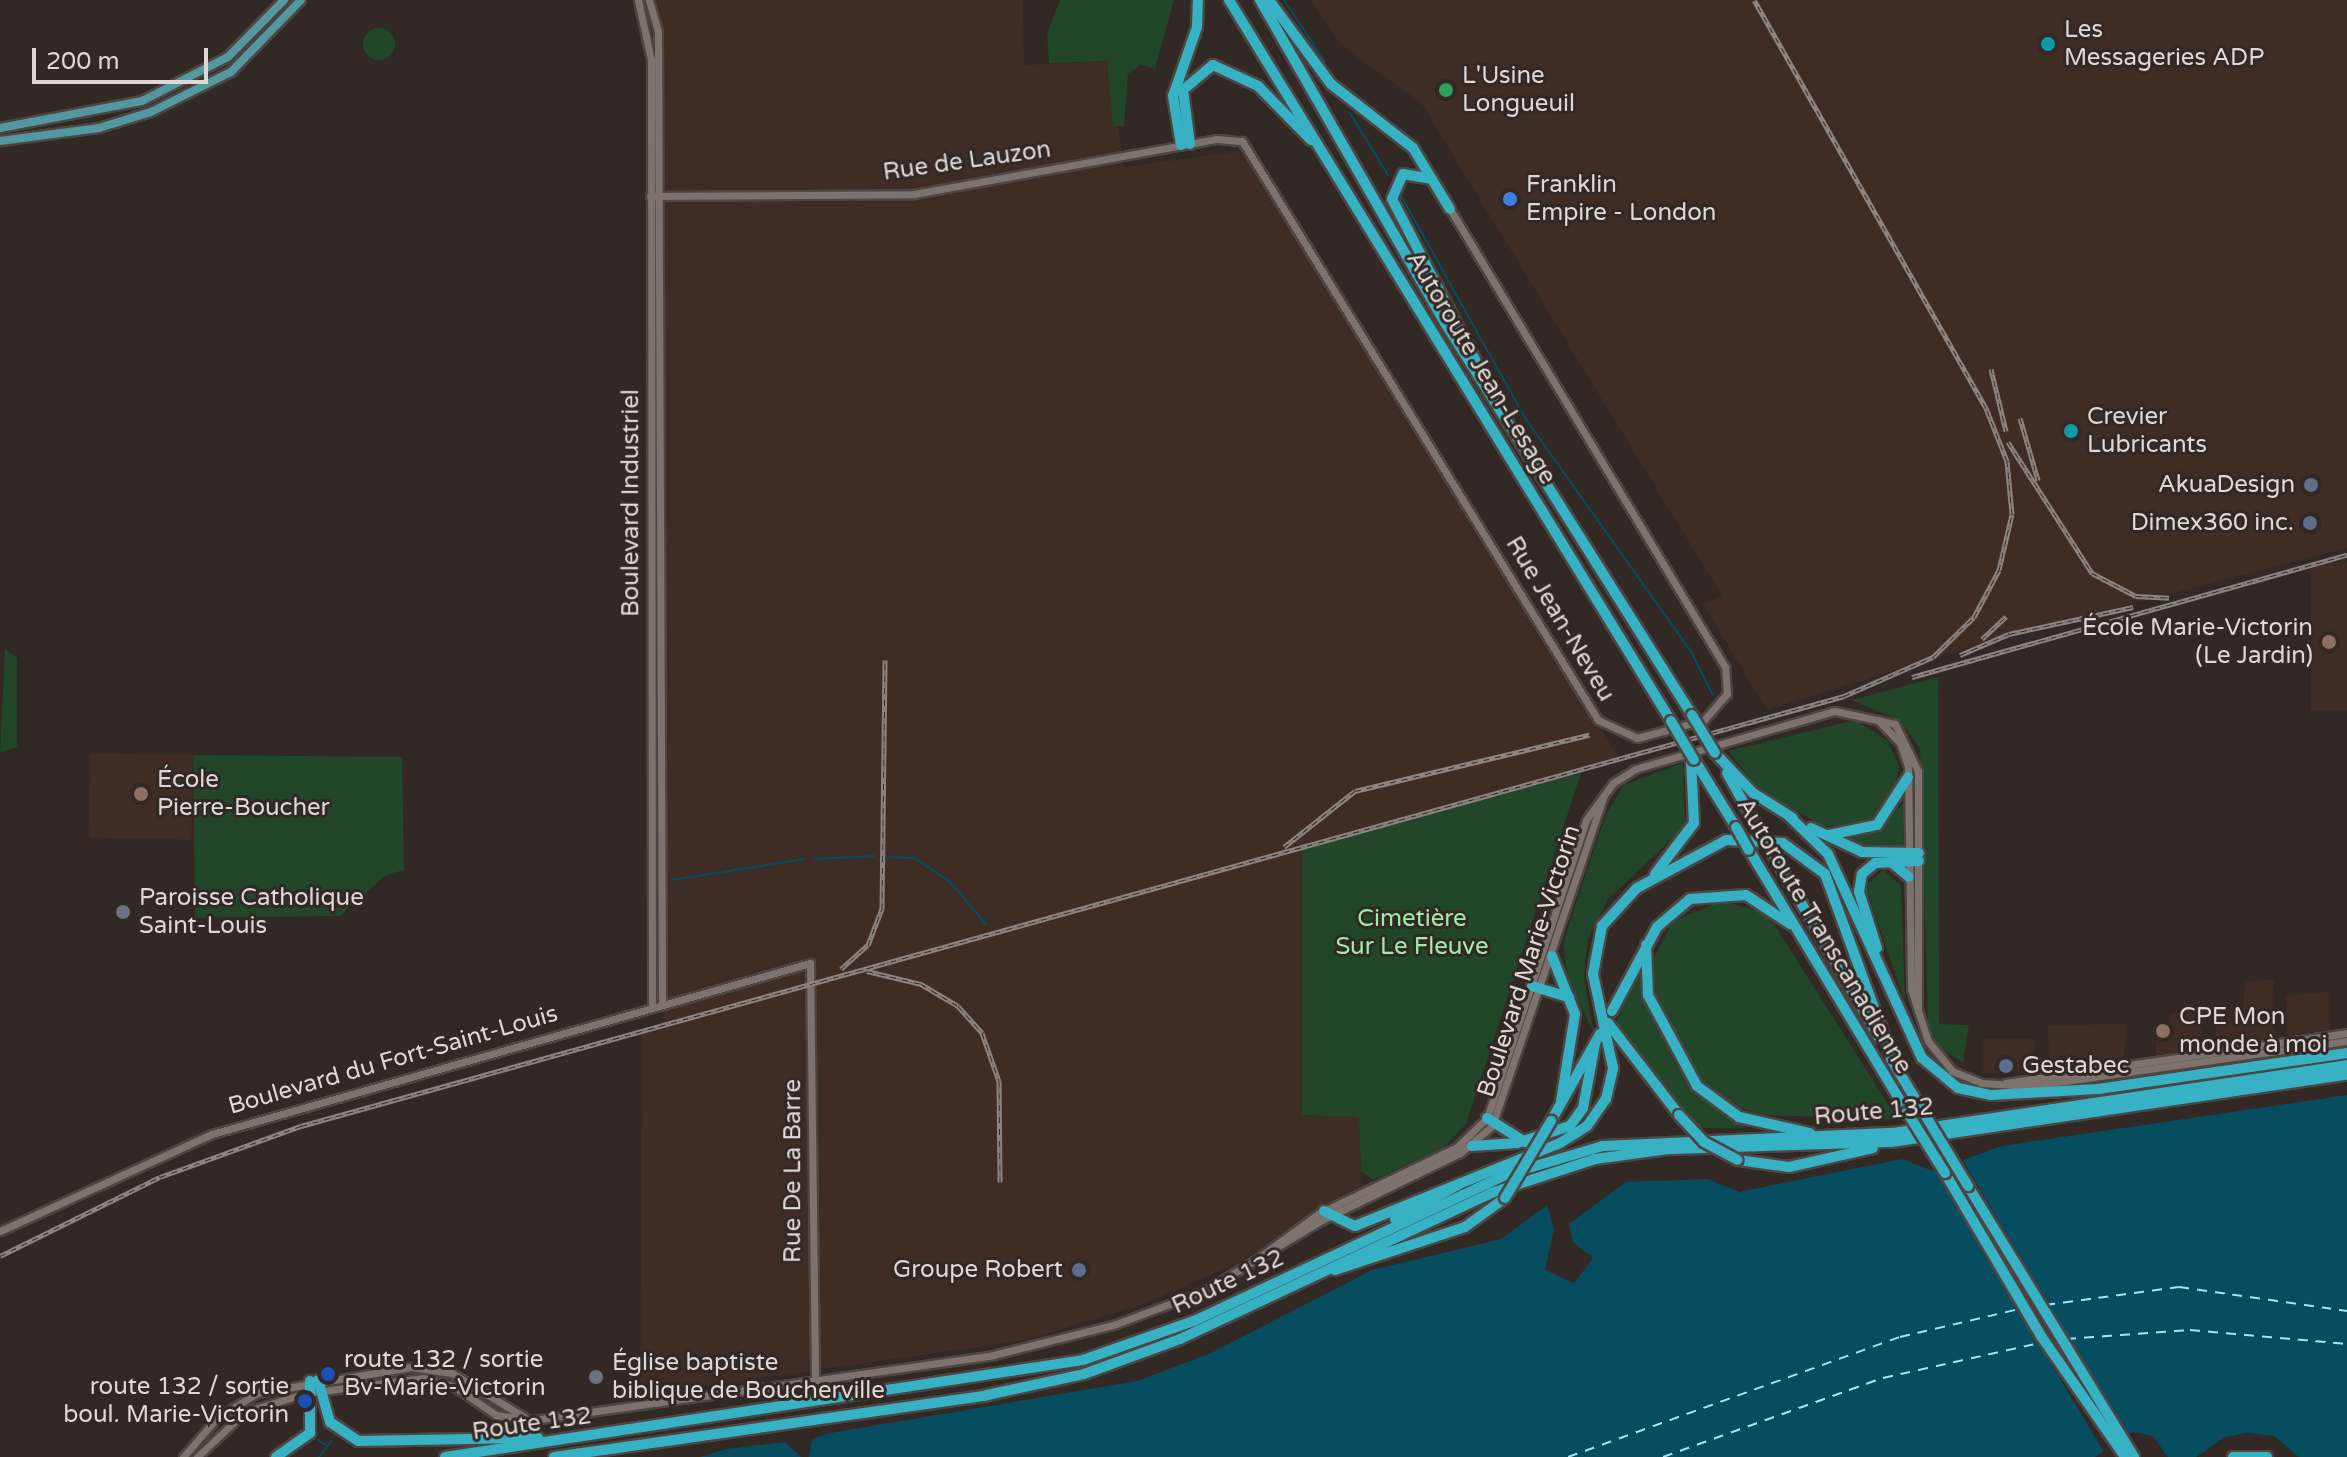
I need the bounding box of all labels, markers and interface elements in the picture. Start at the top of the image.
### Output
place label: Les Messageries ADP [2064,16,2264,72]
scale bar [36,32,212,82]
marker: Les Messageries ADP [2039,35,2057,53]
text: 200 m [46,47,120,76]
place label: L'Usine Longueuil [1462,62,1575,118]
marker: L'Usine Longueuil [1437,81,1455,99]
street label: Rue de Lauzon [881,135,1053,187]
place label: Franklin Empire - London [1526,171,1716,227]
marker: Franklin Empire - London [1501,190,1519,208]
street label: Autoroute Jean-Lesage [1400,246,1562,490]
street label: Boulevard Industriel [617,389,645,617]
place label: Crevier Lubricants [2087,403,2207,459]
marker: Crevier Lubricants [2062,422,2080,440]
place label: AkuaDesign [2158,471,2295,499]
marker: AkuaDesign [2302,476,2320,494]
place label: Dimex360 inc. [2131,509,2294,537]
marker: Dimex360 inc. [2301,514,2319,532]
street label: Rue Jean-Neveu [1499,531,1621,707]
place label: École Marie-Victorin (Le Jardin) [2082,614,2313,670]
marker: École Marie-Victorin (Le Jardin) [2320,633,2338,651]
place label: École Pierre-Boucher [157,766,330,822]
marker: École Pierre-Boucher [132,785,150,803]
street label: Autoroute Transcanadienne [1730,793,1918,1079]
street label: Boulevard Marie-Victorin [1471,821,1587,1101]
place label: Paroisse Catholique Saint-Louis [139,884,364,940]
marker: Paroisse Catholique Saint-Louis [114,903,132,921]
park label: Cimetière Sur Le Fleuve [1336,905,1488,961]
street label: Boulevard du Fort-Saint-Louis [225,999,561,1121]
place label: CPE Mon monde à moi [2179,1003,2328,1059]
marker: CPE Mon monde à moi [2154,1022,2172,1040]
place label: Gestabec [2022,1052,2129,1080]
marker: Gestabec [1997,1057,2015,1075]
street label: Rue De La Barre [779,1079,807,1263]
street label: Route 132 [1813,1092,1935,1132]
street label: Route 132 [1167,1244,1289,1320]
place label: Groupe Robert [893,1256,1063,1284]
marker: Groupe Robert [1070,1261,1088,1279]
place label: route 132 / sortie Bv-Marie-Victorin [344,1346,546,1402]
place label: Église baptiste biblique de Boucherville [612,1349,885,1405]
marker: route 132 / sortie Bv-Marie-Victorin [319,1365,337,1383]
marker: Église baptiste biblique de Boucherville [587,1368,605,1386]
place label: route 132 / sortie boul. Marie-Victorin [63,1373,289,1429]
marker: route 132 / sortie boul. Marie-Victorin [296,1392,314,1410]
street label: Route 132 [470,1401,594,1447]

